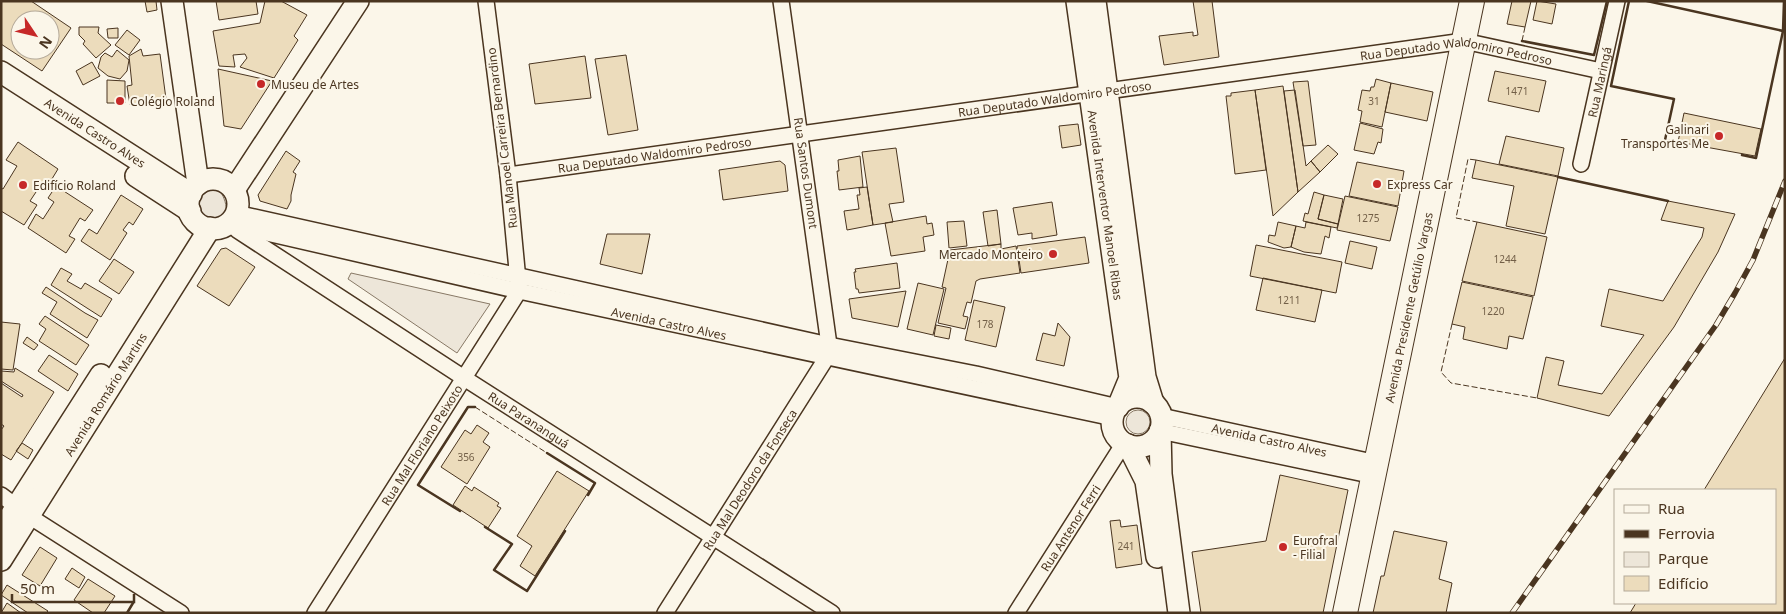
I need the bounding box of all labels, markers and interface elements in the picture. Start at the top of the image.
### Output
north arrow [10,10,60,60]
text: N [35,33,57,53]
street label: Rua Deputado Waldomiro Pedroso [1359,33,1554,69]
street label: Rua Maringá [1583,45,1615,119]
street label: Rua Manoel Carreira Bernardino [482,47,522,229]
place label: Museu de Artes [271,76,359,93]
street label: Rua Deputado Waldomiro Pedroso [957,76,1153,120]
marker: Museu de Artes [255,78,267,90]
house number: 1471 [1506,84,1528,98]
place label: Colégio Roland [130,93,215,110]
street label: Avenida Castro Alves [41,94,149,171]
house number: 31 [1368,94,1380,108]
marker: Colégio Roland [114,95,126,107]
street label: Avenida Interventor Manoel Ribas [1084,109,1127,301]
street label: Rua Santos Dumont [790,116,822,230]
place label: Galinari Transportes Me [1621,121,1709,152]
marker: Galinari Transportes Me [1713,130,1725,142]
street label: Rua Deputado Waldomiro Pedroso [557,132,752,176]
place label: Express Car [1387,176,1453,193]
place label: Edifício Roland [33,177,116,194]
marker: Express Car [1371,178,1383,190]
marker: Edifício Roland [17,179,29,191]
street label: Avenida Presidente Getúlio Vargas [1380,210,1436,404]
house number: 1275 [1357,211,1380,225]
place label: Mercado Monteiro [939,246,1043,263]
marker: Mercado Monteiro [1047,248,1059,260]
house number: 1244 [1494,252,1517,266]
house number: 1211 [1278,293,1300,307]
street label: Avenida Castro Alves [610,302,728,344]
house number: 1220 [1482,304,1505,318]
house number: 178 [976,317,994,331]
street label: Avenida Romário Martins [60,329,151,459]
street label: Rua Mal Floriano Peixoto [377,381,466,509]
street label: Rua Parananguá [485,387,573,452]
street label: Rua Mal Deodoro da Fonseca [698,405,801,553]
street label: Avenida Castro Alves [1210,419,1329,460]
house number: 356 [457,450,475,464]
street label: Rua Antenor Ferri [1036,481,1104,574]
legend [1614,489,1776,604]
text: Rua [1658,498,1685,518]
text: Ferrovia [1658,523,1715,543]
place label: Eurofral - Filial [1293,532,1338,563]
house number: 241 [1117,539,1135,553]
marker: Eurofral - Filial [1277,541,1289,553]
text: Parque [1658,548,1708,568]
scale bar [12,572,135,604]
text: Edifício [1658,573,1709,593]
text: 50 m [20,578,55,598]

